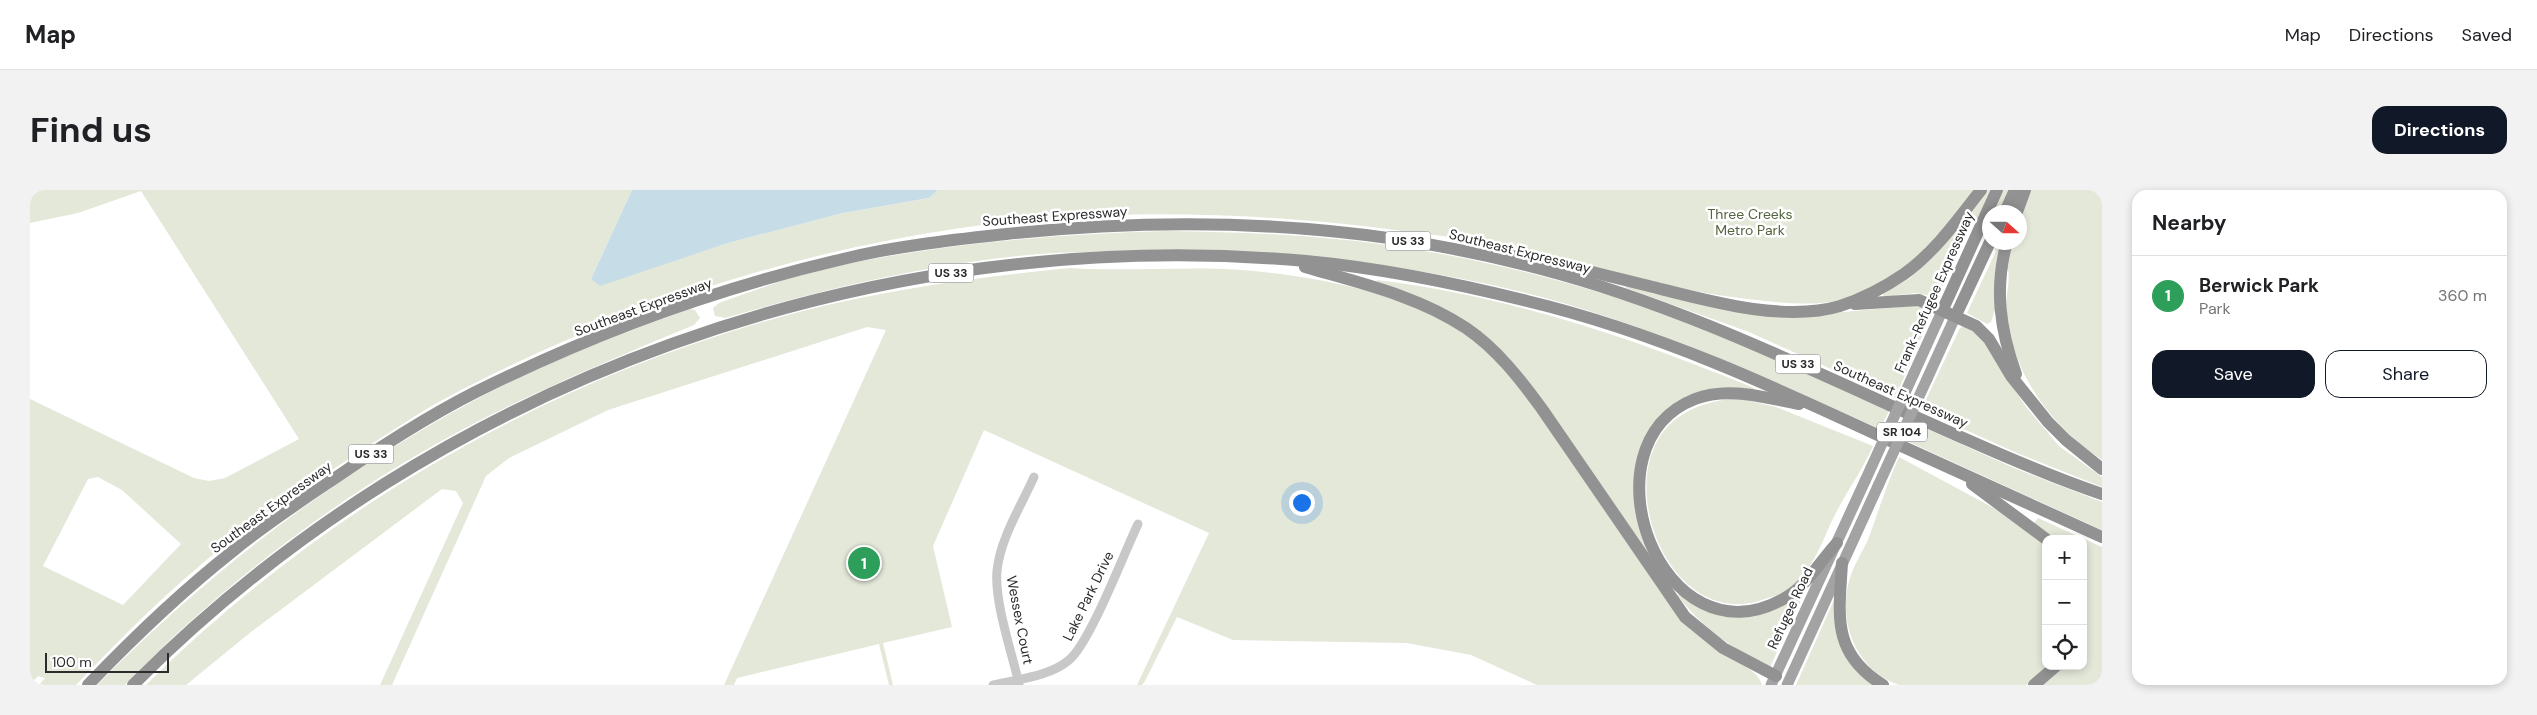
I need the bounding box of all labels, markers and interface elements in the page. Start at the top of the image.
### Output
text: Map [25,19,76,50]
text: Map [2285,23,2321,47]
text: Directions [2349,23,2434,47]
text: Saved [2462,23,2512,47]
button: Directions [2372,106,2507,154]
text: Find us [30,107,152,153]
street label: Southeast Expressway [982,202,1128,230]
park label: Three Creeks Metro Park [1708,205,1792,239]
north arrow [1982,205,2027,250]
street label: Frank-Refugee Expressway [1890,208,1978,375]
text: Nearby [2152,209,2226,237]
street label: Southeast Expressway [1447,225,1593,277]
road number: US 33 [1386,231,1430,250]
road number: US 33 [928,264,974,282]
text: Berwick Park [2199,273,2319,298]
street label: Southeast Expressway [572,274,715,340]
text: 1 [2165,285,2171,306]
text: 360 m [2438,285,2487,306]
text: Park [2199,298,2231,319]
button: Save [2152,350,2315,398]
button: Share [2325,350,2487,398]
road number: US 33 [1776,354,1820,373]
street label: Southeast Expressway [1831,356,1971,432]
road number: SR 104 [1877,422,1927,442]
road number: US 33 [348,444,394,464]
street label: Southeast Expressway [207,457,335,557]
your location [1289,490,1315,516]
map controls [2042,535,2087,670]
button: + [2042,535,2087,580]
pin: 1 [848,544,880,582]
street label: Lake Park Drive [1058,548,1118,644]
street label: Refugee Road [1763,564,1817,652]
street label: Wessex Court [1003,574,1037,666]
button: − [2042,580,2087,625]
button: locate [2042,625,2087,670]
scale bar [45,650,169,673]
text: 100 m [52,653,92,671]

